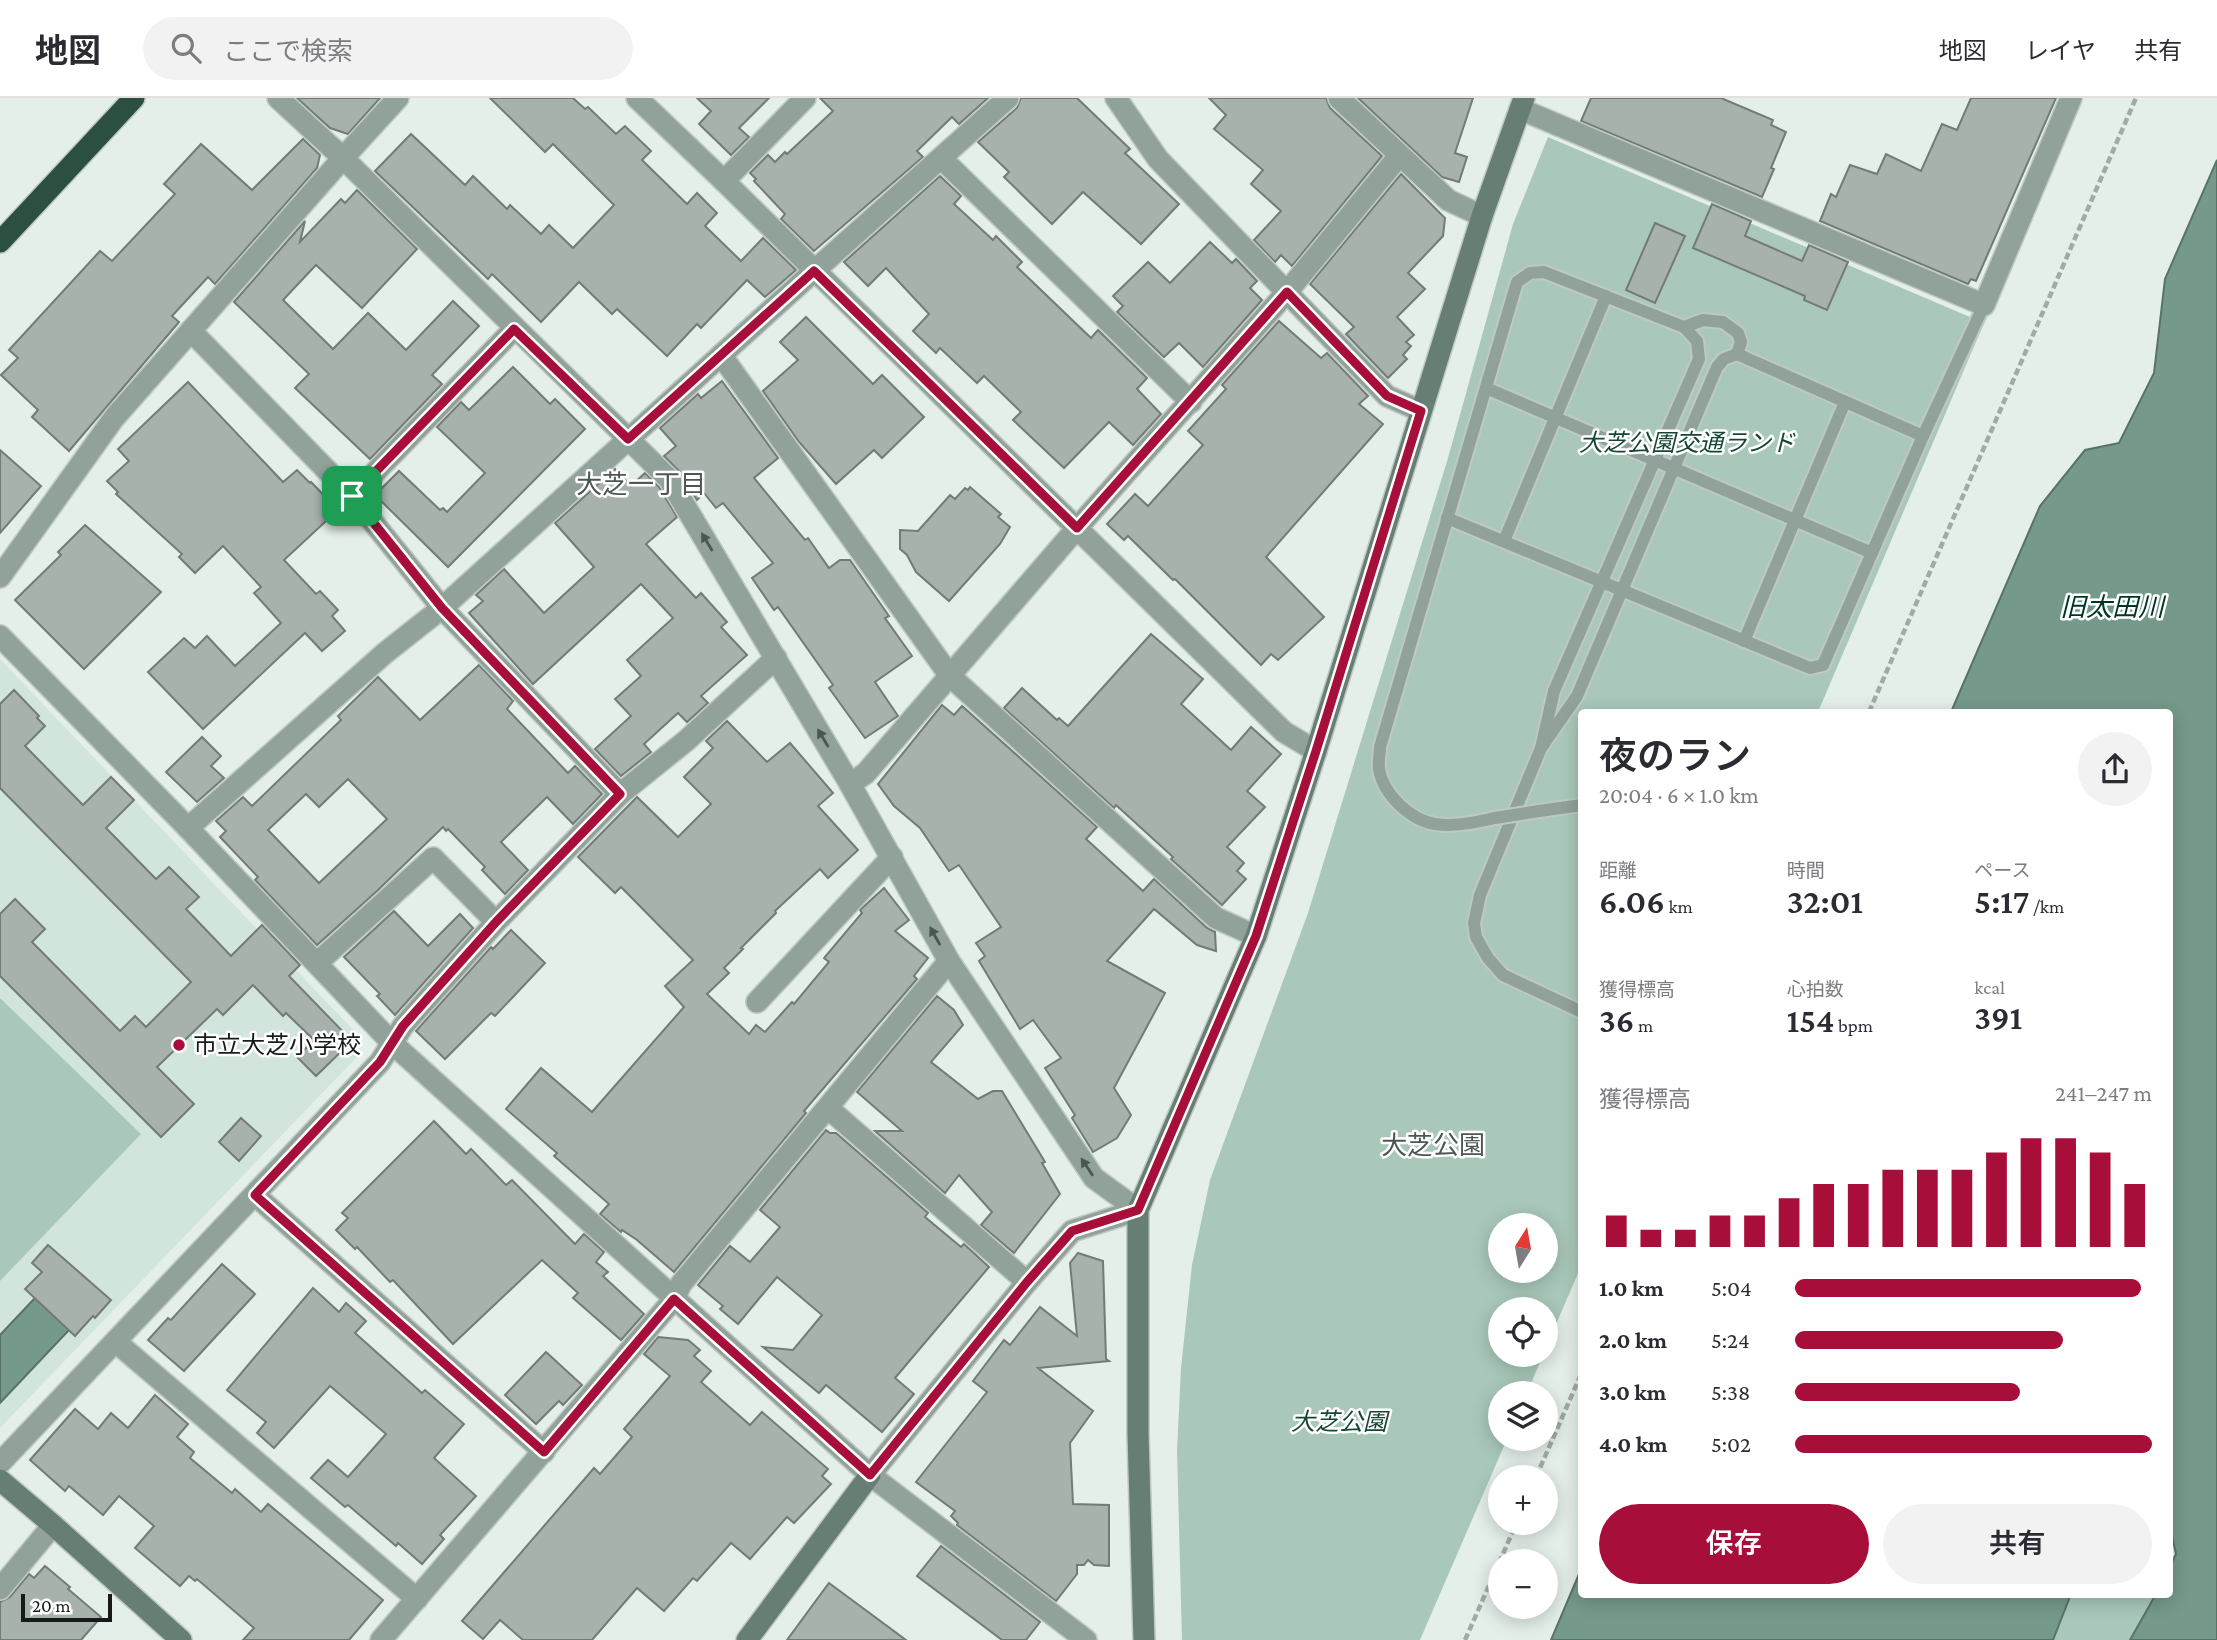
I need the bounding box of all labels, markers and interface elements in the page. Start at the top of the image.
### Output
search box [143,17,633,80]
icon: search [167,29,205,67]
text: 地図 [35,32,101,69]
text: ここで検索 [223,37,353,66]
text: 地図 [1939,37,1987,64]
text: レイヤ [2025,37,2096,64]
text: 共有 [2134,37,2182,64]
park label: 大芝公園交通ランド [1579,429,1796,456]
pin [322,466,382,526]
district label: 大芝一丁目 [576,470,706,499]
icon: arrive [333,477,371,515]
one-way arrow [700,533,713,552]
water label: 旧太田川 [2060,593,2167,622]
one-way arrow [817,728,829,747]
button: share [2078,732,2152,806]
text: 夜のラン [1599,735,1751,777]
text: 20:04 · 6 × 1.0 km [1599,782,1759,808]
text: 距離 [1599,860,1637,881]
text: 時間 [1787,860,1825,881]
text: ペース [1974,860,2030,881]
text: 6.06 [1599,882,1665,921]
text: 32:01 [1787,882,1863,921]
text: 5:17 [1974,882,2029,921]
text: km [1665,896,1693,917]
text: /km [2029,896,2064,917]
one-way arrow [929,926,941,945]
text: kcal [1974,977,2005,998]
text: 獲得標高 [1599,979,1675,1000]
text: 心拍数 [1787,979,1844,1000]
text: 391 [1974,998,2022,1037]
text: 36 [1599,1001,1634,1040]
text: 154 [1787,1001,1834,1040]
text: m [1634,1015,1653,1036]
text: bpm [1834,1015,1873,1036]
place label: 市立大芝小学校 [193,1031,361,1058]
marker: 市立大芝小学校 [171,1037,187,1053]
text: 241–247 m [2055,1080,2152,1106]
text: 獲得標高 [1599,1086,1691,1112]
district label: 大芝公園 [1381,1131,1485,1160]
one-way arrow [1080,1157,1093,1177]
north arrow [1488,1213,1558,1283]
map controls [1488,1213,1558,1619]
text: 1.0 km [1599,1275,1664,1301]
text: 5:04 [1711,1275,1752,1301]
button: locate [1488,1297,1558,1367]
text: 2.0 km [1599,1327,1667,1353]
text: 5:24 [1711,1327,1750,1353]
text: 3.0 km [1599,1379,1666,1405]
text: 5:38 [1711,1379,1750,1405]
button: layers [1488,1381,1558,1451]
park label: 大芝公園 [1291,1408,1390,1435]
text: 4.0 km [1599,1431,1668,1457]
text: 5:02 [1711,1431,1751,1457]
button: + [1488,1465,1558,1535]
button: 保存 [1599,1504,1869,1584]
button: 共有 [1883,1504,2152,1584]
button: − [1488,1549,1558,1619]
scale bar [21,1591,112,1623]
text: 20 m [32,1595,71,1616]

